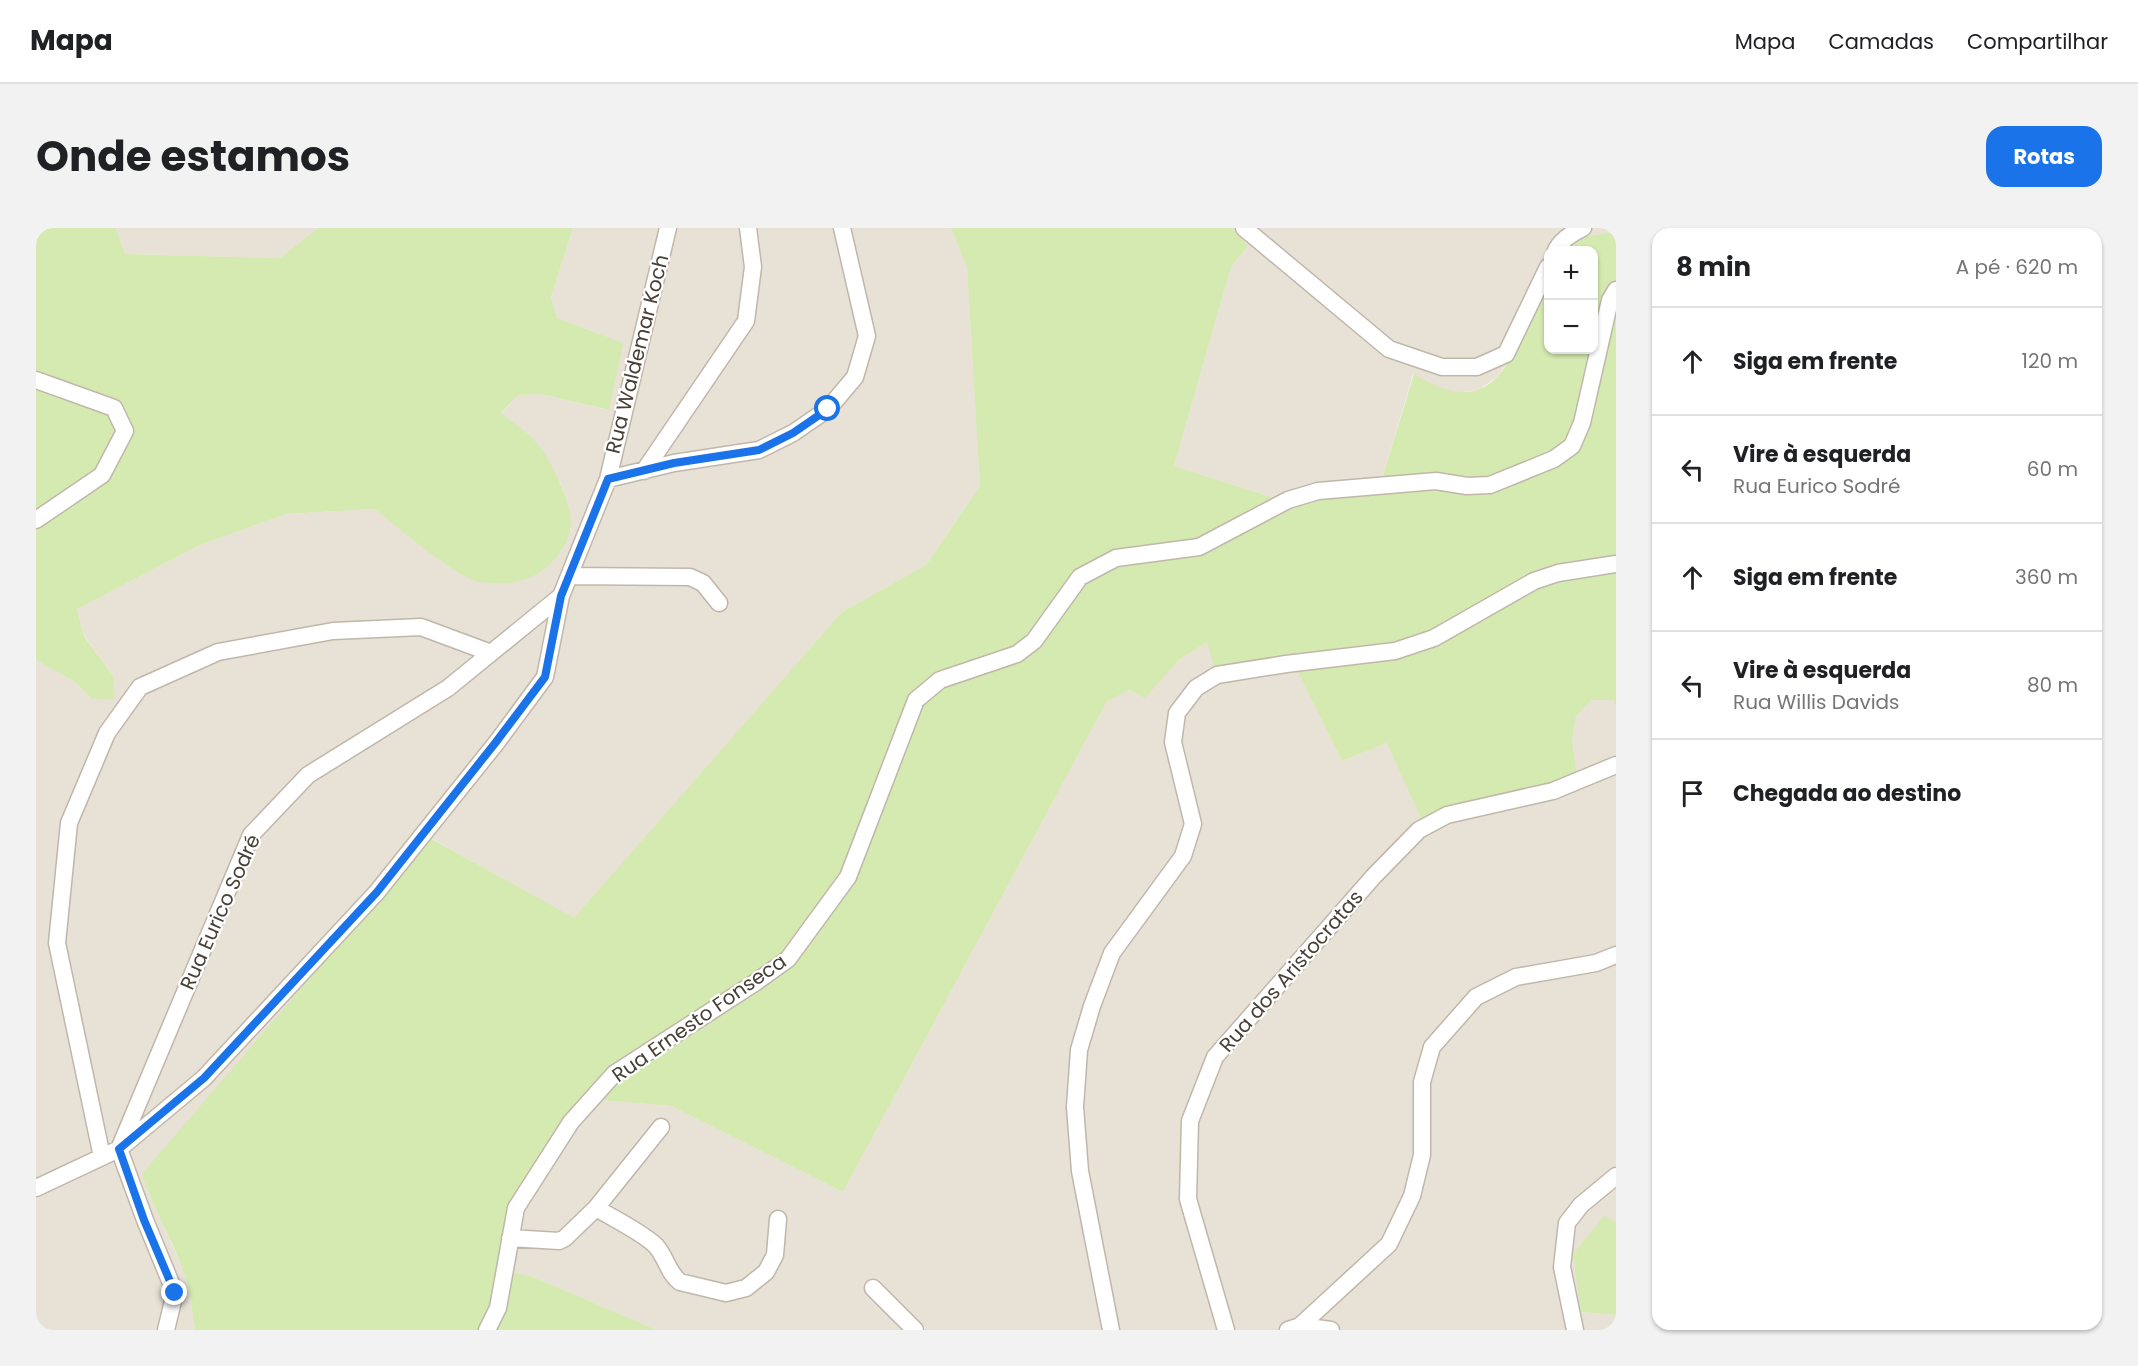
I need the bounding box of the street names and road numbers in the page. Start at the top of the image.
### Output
street label: Rua Waldemar Koch [599,251,675,457]
street label: Rua Eurico Sodré [173,830,267,994]
street label: Rua dos Aristocratas [1213,884,1369,1058]
street label: Rua Ernesto Fonseca [606,947,792,1089]

